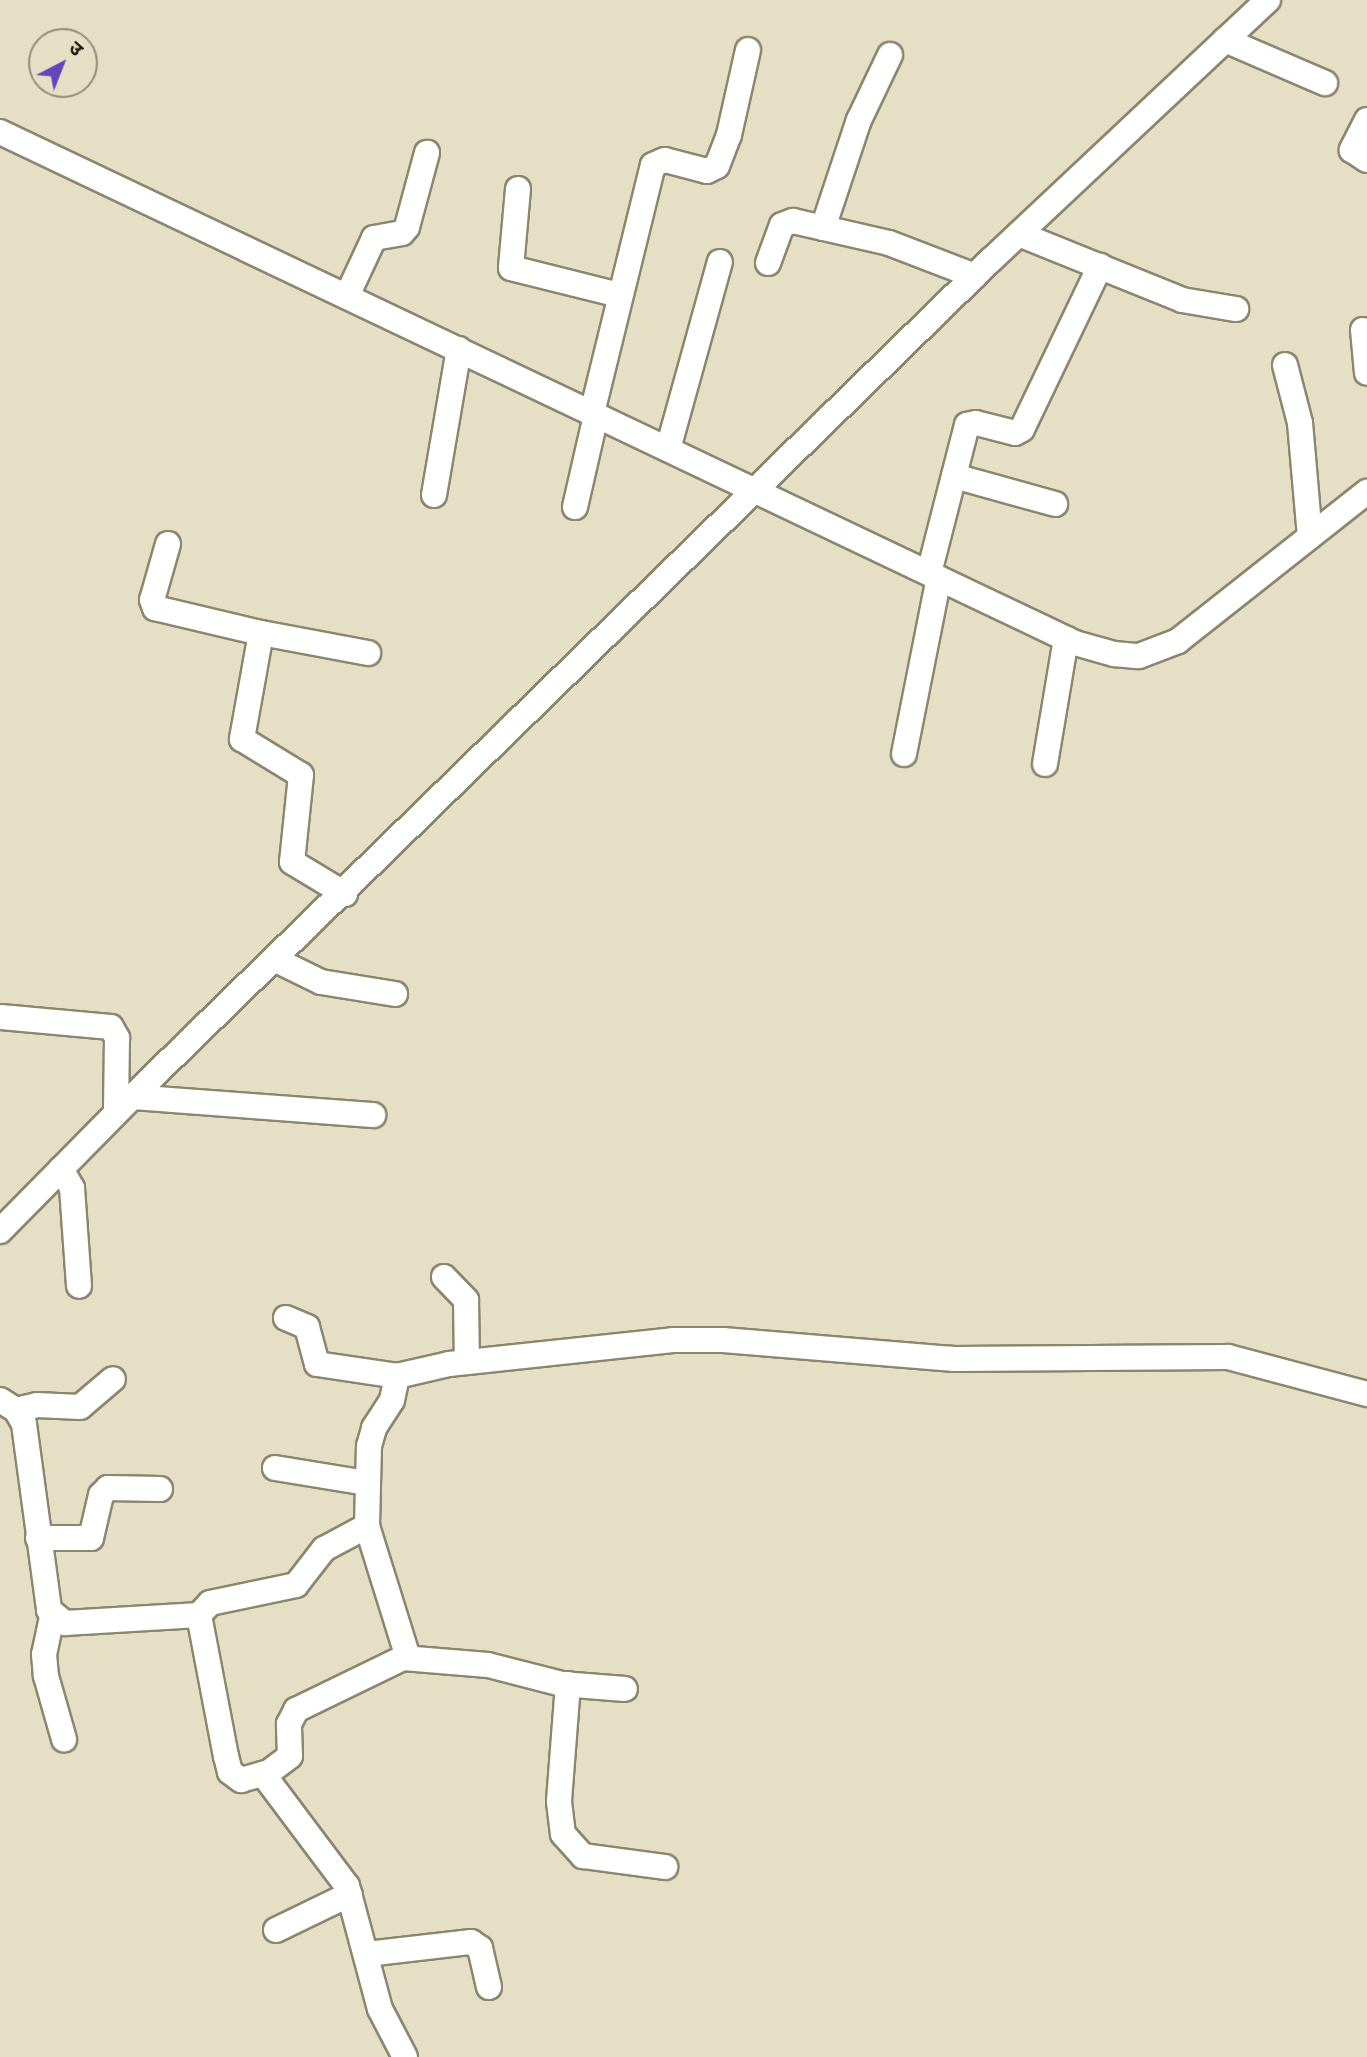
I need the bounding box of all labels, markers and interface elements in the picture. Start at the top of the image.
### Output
north arrow [28,28,98,98]
text: उ [65,37,87,60]

